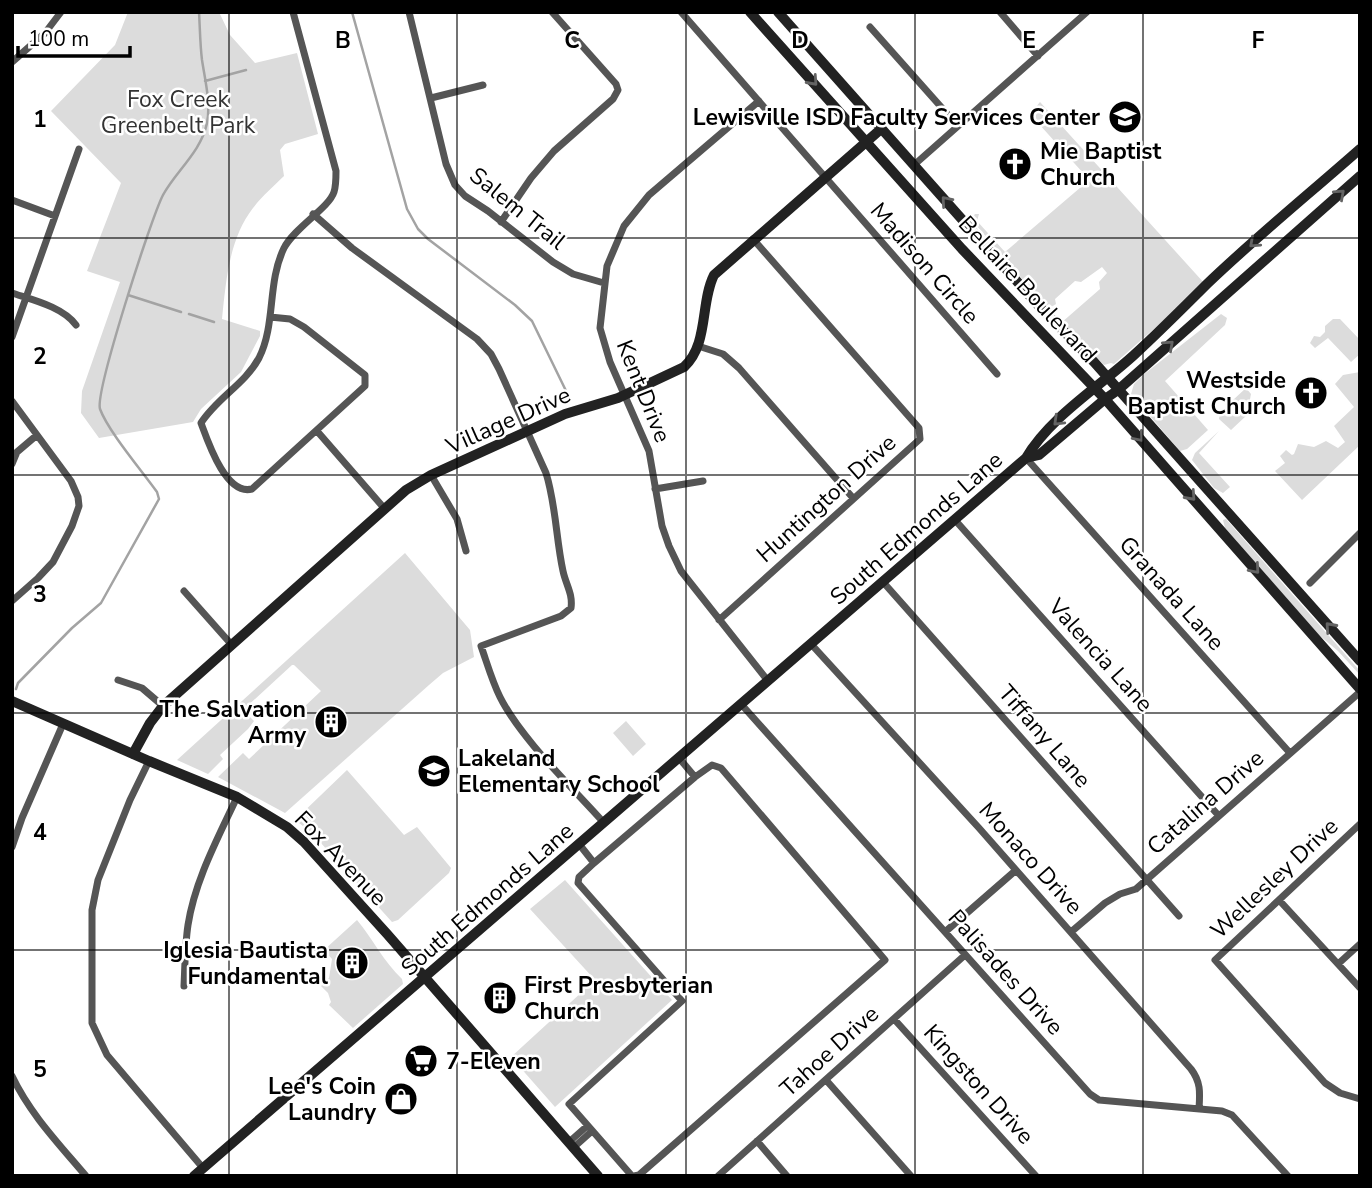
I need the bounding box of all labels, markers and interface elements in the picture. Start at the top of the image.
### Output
scale bar [18,14,130,58]
text: 100 m [28,25,89,53]
text: B [335,25,351,56]
text: C [564,25,580,56]
text: D [791,25,809,56]
text: E [1022,25,1036,56]
text: F [1252,25,1265,56]
one-way arrow [804,73,817,86]
park label: Fox Creek Greenbelt Park [101,84,256,141]
school or university icon: Lewisville ISD Faculty Services Center [1106,98,1144,136]
place label: Lewisville ISD Faculty Services Center [693,102,1100,133]
text: 1 [33,104,47,135]
place label: Mie Baptist Church [1040,136,1161,193]
church icon: Mie Baptist Church [996,145,1034,183]
street label: Salem Trail [463,160,572,257]
one-way arrow [1331,190,1344,202]
street label: Madison Circle [863,196,986,331]
one-way arrow [942,196,954,209]
street label: Bellaire Boulevard [951,209,1104,370]
one-way arrow [1249,235,1262,247]
street label: Kent Drive [609,335,678,447]
text: 2 [33,341,47,372]
one-way arrow [1161,341,1174,353]
place label: Westside Baptist Church [1128,365,1286,422]
church icon: Westside Baptist Church [1292,374,1330,412]
street label: Village Drive [440,379,575,462]
one-way arrow [1053,413,1066,426]
street label: Huntington Drive [750,427,903,569]
one-way arrow [1130,429,1143,442]
street label: South Edmonds Lane [823,445,1009,612]
one-way arrow [1183,488,1195,501]
street label: Granada Lane [1112,530,1231,657]
one-way arrow [1247,561,1259,574]
text: 3 [33,579,47,610]
street label: Valencia Lane [1041,591,1160,719]
one-way arrow [1325,622,1338,635]
street label: Tiffany Lane [991,678,1098,794]
place label: The Salvation Army [160,694,307,751]
building icon: The Salvation Army [312,703,350,741]
place label: Lakeland Elementary School [458,743,660,800]
street label: Catalina Drive [1140,743,1270,862]
school or university icon: Lakeland Elementary School [415,752,453,790]
street label: Monaco Drive [972,795,1089,921]
street label: Fox Avenue [287,804,394,913]
street label: Wellesley Drive [1204,811,1345,946]
street label: South Edmonds Lane [394,816,580,983]
text: 4 [33,817,47,848]
street label: Palisades Drive [941,903,1070,1042]
place label: Iglesia Bautista Fundamental [163,935,329,992]
building icon: Iglesia Bautista Fundamental [333,944,371,982]
place label: First Presbyterian Church [524,970,713,1027]
building icon: First Presbyterian Church [481,979,519,1017]
street label: Tahoe Drive [773,999,885,1104]
street label: Kingston Drive [916,1018,1041,1151]
supermarket icon: 7-Eleven [402,1042,440,1080]
place label: 7-Eleven [446,1046,541,1077]
text: 5 [33,1054,47,1085]
place label: Lee's Coin Laundry [268,1071,377,1128]
shop icon: Lee's Coin Laundry [382,1080,420,1118]

